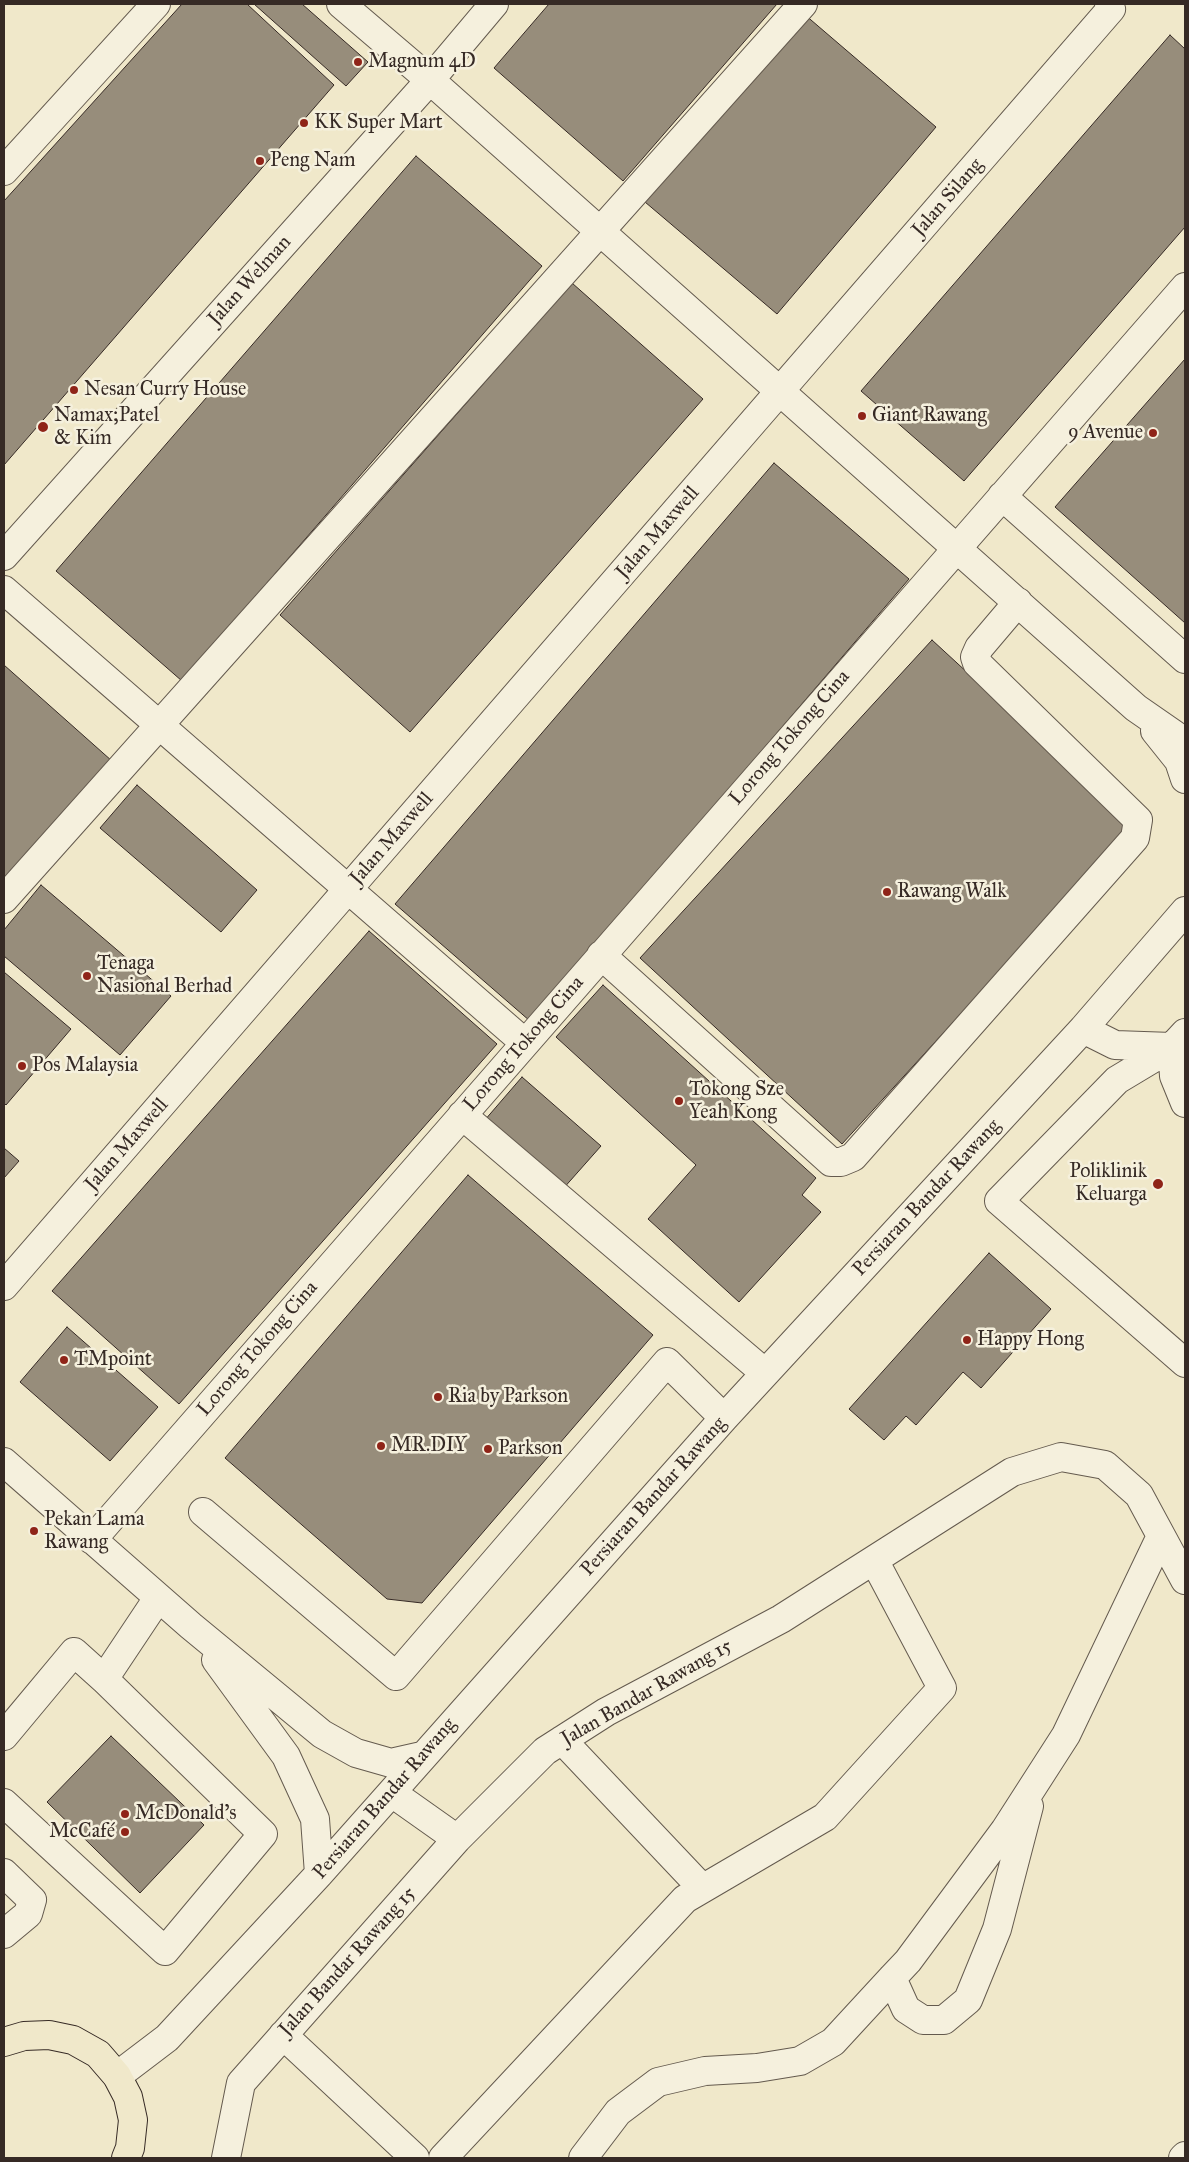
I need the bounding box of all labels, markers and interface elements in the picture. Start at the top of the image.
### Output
place label: Magnum 4D [368,50,476,74]
marker: Magnum 4D [352,56,364,68]
place label: KK Super Mart [314,111,443,135]
marker: KK Super Mart [298,117,310,129]
place label: Peng Nam [270,149,355,173]
street label: Jalan Silang [907,154,989,242]
marker: Peng Nam [254,155,266,167]
street label: Jalan Welman [203,231,297,331]
place label: Nesan Curry House [84,378,246,402]
marker: Nesan Curry House [68,384,80,396]
place label: Namax;Patel & Kim [54,404,159,451]
place label: Giant Rawang [872,404,987,428]
marker: Giant Rawang [856,410,868,422]
marker: Namax;Patel & Kim [36,420,50,434]
place label: 9 Avenue [1068,421,1143,445]
marker: 9 Avenue [1147,427,1159,439]
street label: Jalan Maxwell [611,482,705,584]
street label: Lorong Tokong Cina [725,665,855,811]
street label: Jalan Maxwell [345,788,439,890]
place label: Rawang Walk [897,880,1007,904]
marker: Rawang Walk [881,886,893,898]
place label: Tenaga Nasional Berhad [97,952,232,999]
marker: Tenaga Nasional Berhad [81,970,93,982]
street label: Lorong Tokong Cina [459,971,589,1117]
place label: Pos Malaysia [32,1054,138,1078]
marker: Pos Malaysia [16,1060,28,1072]
place label: Tokong Sze Yeah Kong [689,1078,784,1125]
street label: Jalan Maxwell [80,1094,174,1196]
marker: Tokong Sze Yeah Kong [673,1095,685,1107]
street label: Persiaran Bandar Rawang [848,1115,1006,1281]
place label: Poliklinik Keluarga [1069,1160,1147,1207]
marker: Poliklinik Keluarga [1151,1177,1165,1191]
street label: Lorong Tokong Cina [193,1276,323,1422]
place label: Happy Hong [977,1328,1084,1352]
marker: Happy Hong [961,1334,973,1346]
place label: TMpoint [74,1348,152,1372]
marker: TMpoint [58,1354,70,1366]
place label: Ria by Parkson [448,1385,568,1409]
marker: Ria by Parkson [432,1391,444,1403]
street label: Persiaran Bandar Rawang [576,1412,732,1582]
place label: MR.DIY [391,1434,467,1458]
place label: Parkson [498,1437,563,1461]
marker: MR.DIY [375,1440,387,1452]
marker: Parkson [482,1443,494,1455]
place label: Pekan Lama Rawang [44,1508,145,1555]
marker: Pekan Lama Rawang [28,1525,40,1537]
street label: Jalan Bandar Rawang 15 [557,1634,737,1752]
street label: Persiaran Bandar Rawang [308,1713,462,1885]
place label: McDonald's [135,1802,237,1826]
marker: McDonald's [119,1808,131,1820]
place label: McCafé [49,1820,115,1844]
marker: McCafé [119,1826,131,1838]
street label: Jalan Bandar Rawang 15 [274,1882,422,2042]

